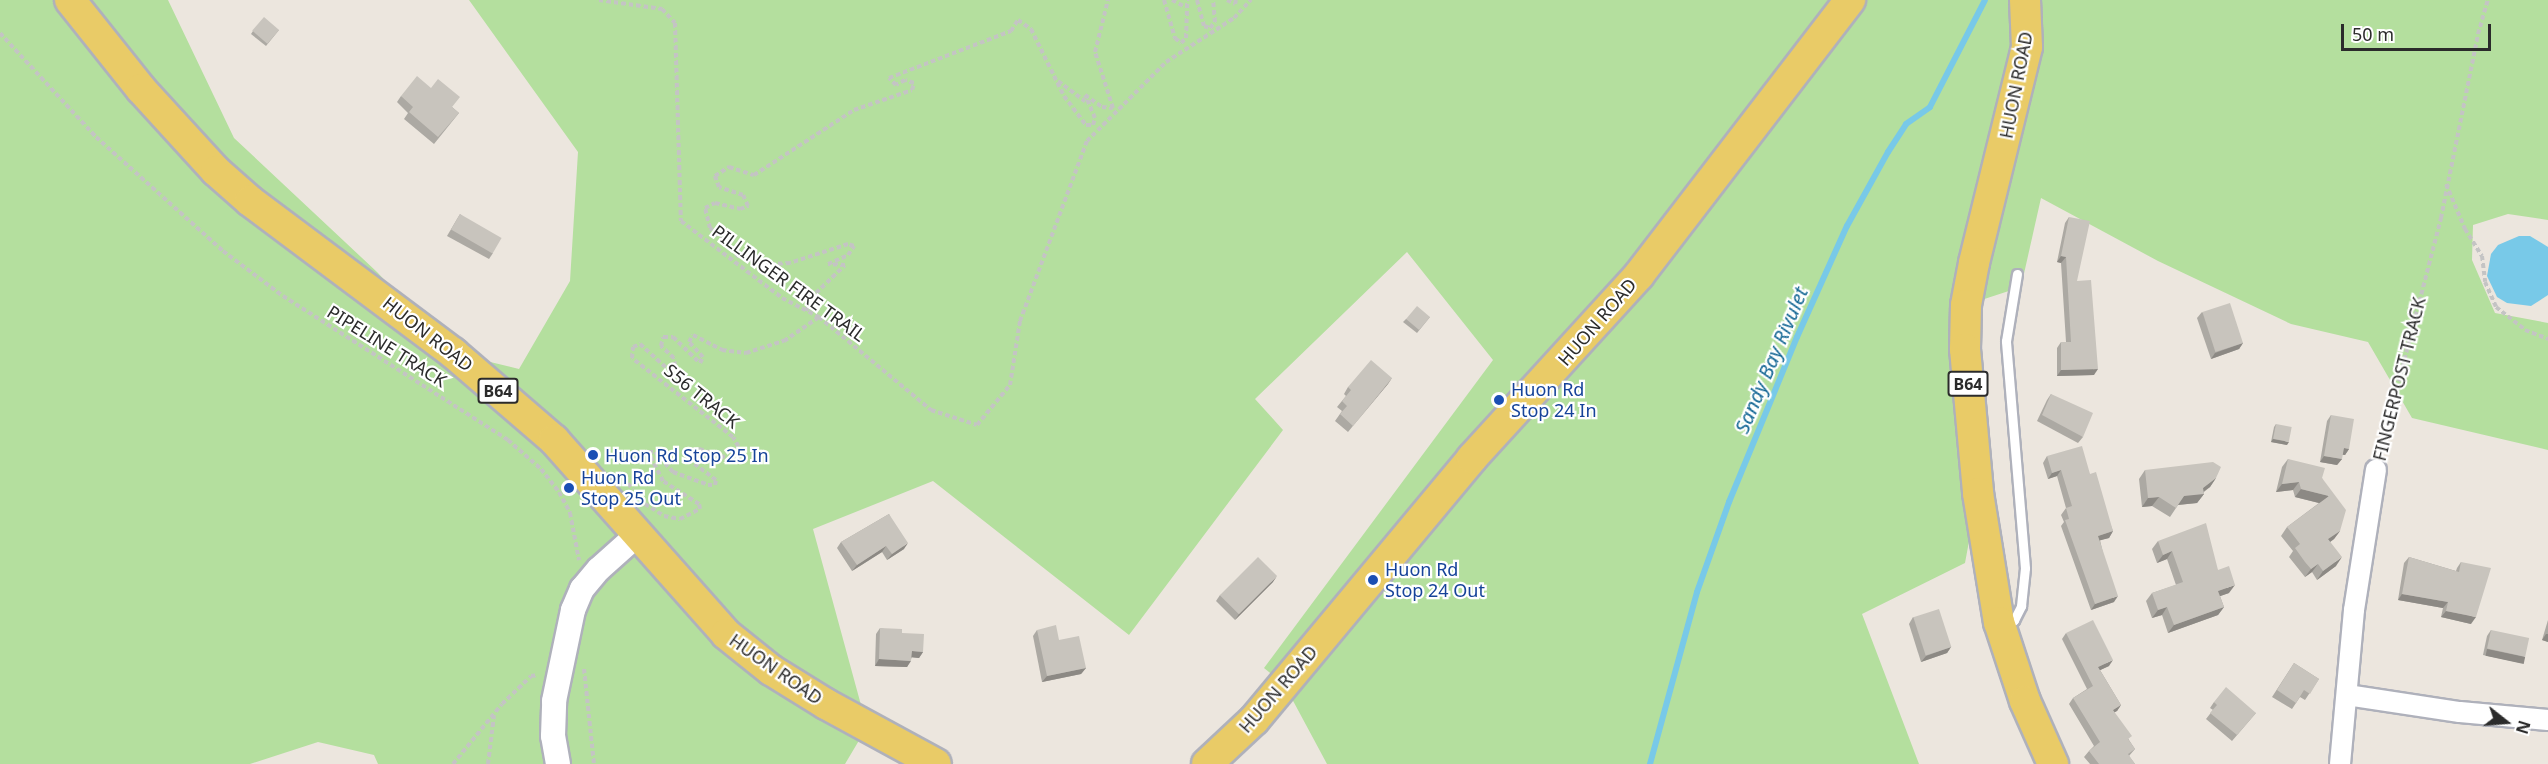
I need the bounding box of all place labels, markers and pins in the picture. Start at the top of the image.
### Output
place label: Huon Rd Stop 24 In [1511,379,1597,422]
marker: Huon Rd Stop 24 In [1492,393,1506,407]
place label: Huon Rd Stop 25 In [605,444,769,466]
marker: Huon Rd Stop 25 In [586,448,600,462]
place label: Huon Rd Stop 25 Out [581,467,681,510]
marker: Huon Rd Stop 25 Out [562,481,576,495]
place label: Huon Rd Stop 24 Out [1385,559,1485,602]
marker: Huon Rd Stop 24 Out [1366,573,1380,587]

